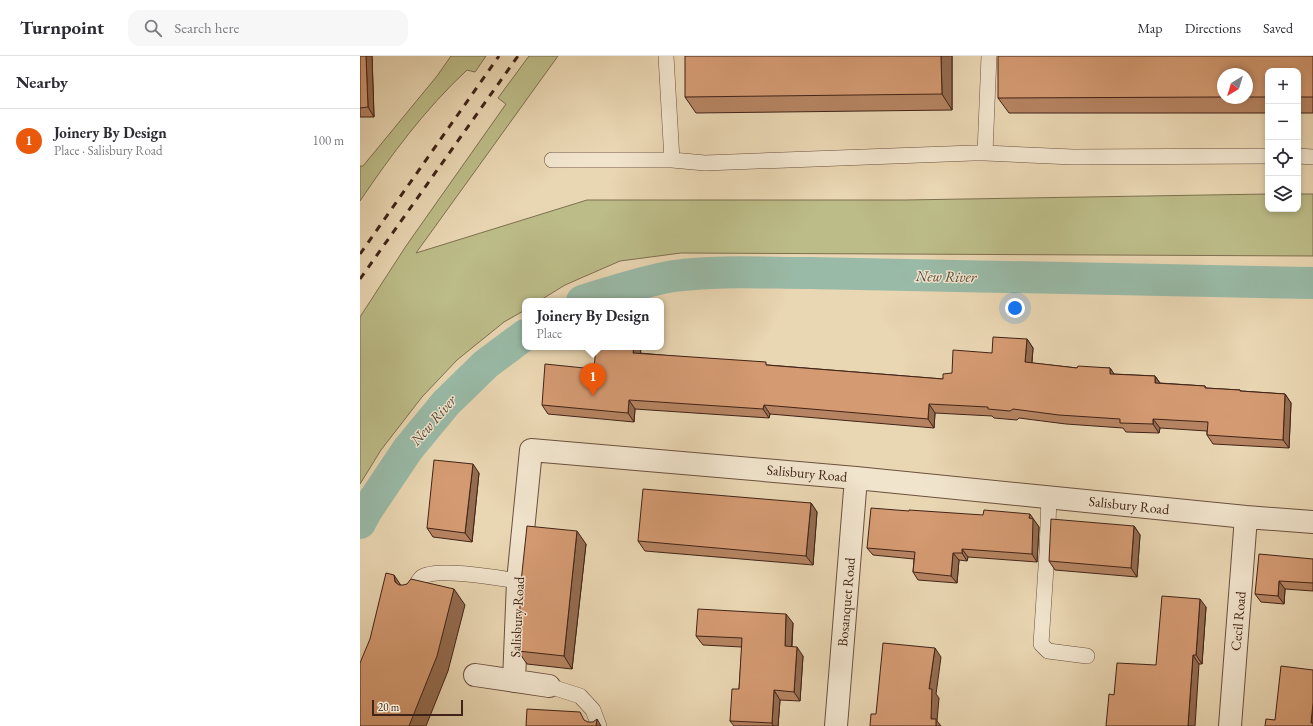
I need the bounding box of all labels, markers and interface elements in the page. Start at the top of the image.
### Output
search box [128,10,408,46]
text: Turnpoint [20,15,104,40]
icon: search [142,17,164,39]
text: Search here [174,18,239,37]
text: Map [1137,19,1163,37]
text: Directions [1185,19,1241,37]
text: Saved [1263,19,1293,37]
north arrow [1217,68,1253,104]
map controls [1265,68,1301,212]
button: + [1265,68,1301,104]
text: Nearby [16,71,68,93]
button: − [1265,104,1301,140]
text: Joinery By Design [54,123,167,142]
text: 1 [26,132,32,149]
text: 100 m [313,132,344,149]
button: locate [1265,140,1301,176]
text: Place · Salisbury Road [54,142,163,159]
button: layers [1265,176,1301,212]
water label: New River [914,266,978,286]
popup [522,298,664,350]
your location [1005,298,1025,318]
text: Joinery By Design [537,306,649,325]
text: Place [537,325,562,342]
pin: 1 [580,363,606,396]
water label: New River [405,390,461,450]
street label: Salisbury Road [766,461,849,486]
street label: Salisbury Road [1088,492,1171,518]
street label: Bosanquet Road [833,556,859,647]
street label: Salisbury Road [506,575,528,658]
street label: Cecil Road [1226,589,1250,652]
scale bar [372,698,463,717]
text: 20 m [378,700,399,714]

